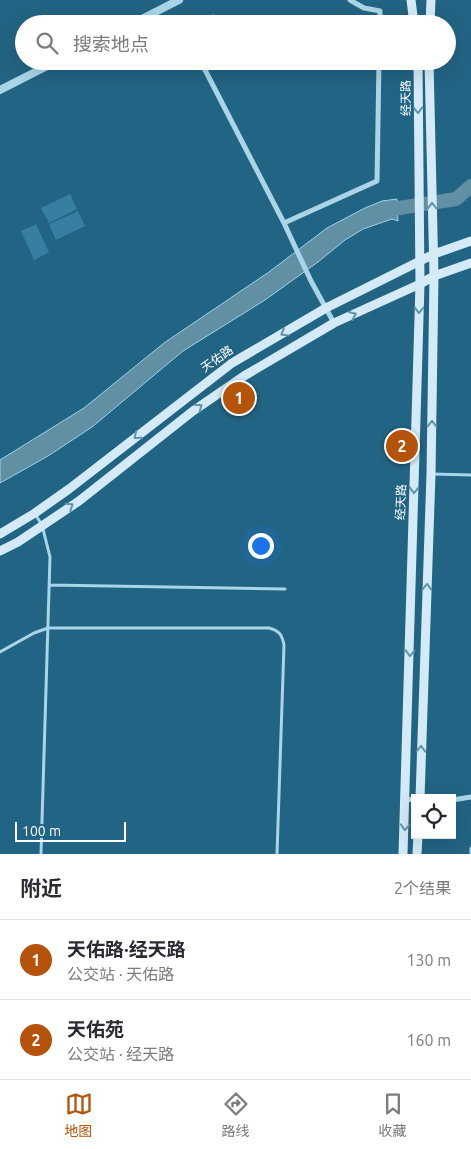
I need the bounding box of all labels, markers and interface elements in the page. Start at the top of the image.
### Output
search box [15,15,456,70]
icon: search [33,29,61,57]
text: 搜索地点 [73,33,149,55]
street label: 经天路 [399,80,412,116]
one-way arrow [413,106,423,114]
one-way arrow [427,201,438,209]
one-way arrow [414,307,424,315]
one-way arrow [348,310,357,321]
one-way arrow [280,326,289,336]
street label: 天佑路 [198,343,235,374]
pin: 1 [223,379,255,417]
one-way arrow [193,404,203,413]
one-way arrow [427,420,437,428]
pin: 2 [386,427,418,465]
one-way arrow [133,431,142,440]
street label: 经天路 [393,484,408,520]
one-way arrow [409,487,419,495]
one-way arrow [65,503,74,512]
your location [248,533,274,559]
one-way arrow [422,582,432,590]
one-way arrow [405,650,415,657]
one-way arrow [416,745,427,753]
map controls [411,794,456,839]
button: locate [411,794,456,839]
scale bar [15,819,126,842]
text: 100 m [22,823,61,839]
one-way arrow [399,823,410,831]
text: 附近 [20,876,62,900]
text: 2个结果 [394,879,451,897]
text: 天佑路·经天路 [67,938,186,960]
text: 1 [31,951,41,969]
text: 130 m [406,951,451,969]
text: 公交站 · 天佑路 [67,965,174,983]
text: 天佑苑 [67,1018,124,1040]
text: 2 [31,1031,41,1049]
text: 160 m [406,1031,451,1049]
text: 公交站 · 经天路 [67,1045,174,1063]
tab: 地图 [65,1090,93,1140]
tab: 路线 [222,1090,250,1140]
tab: 收藏 [379,1090,407,1140]

